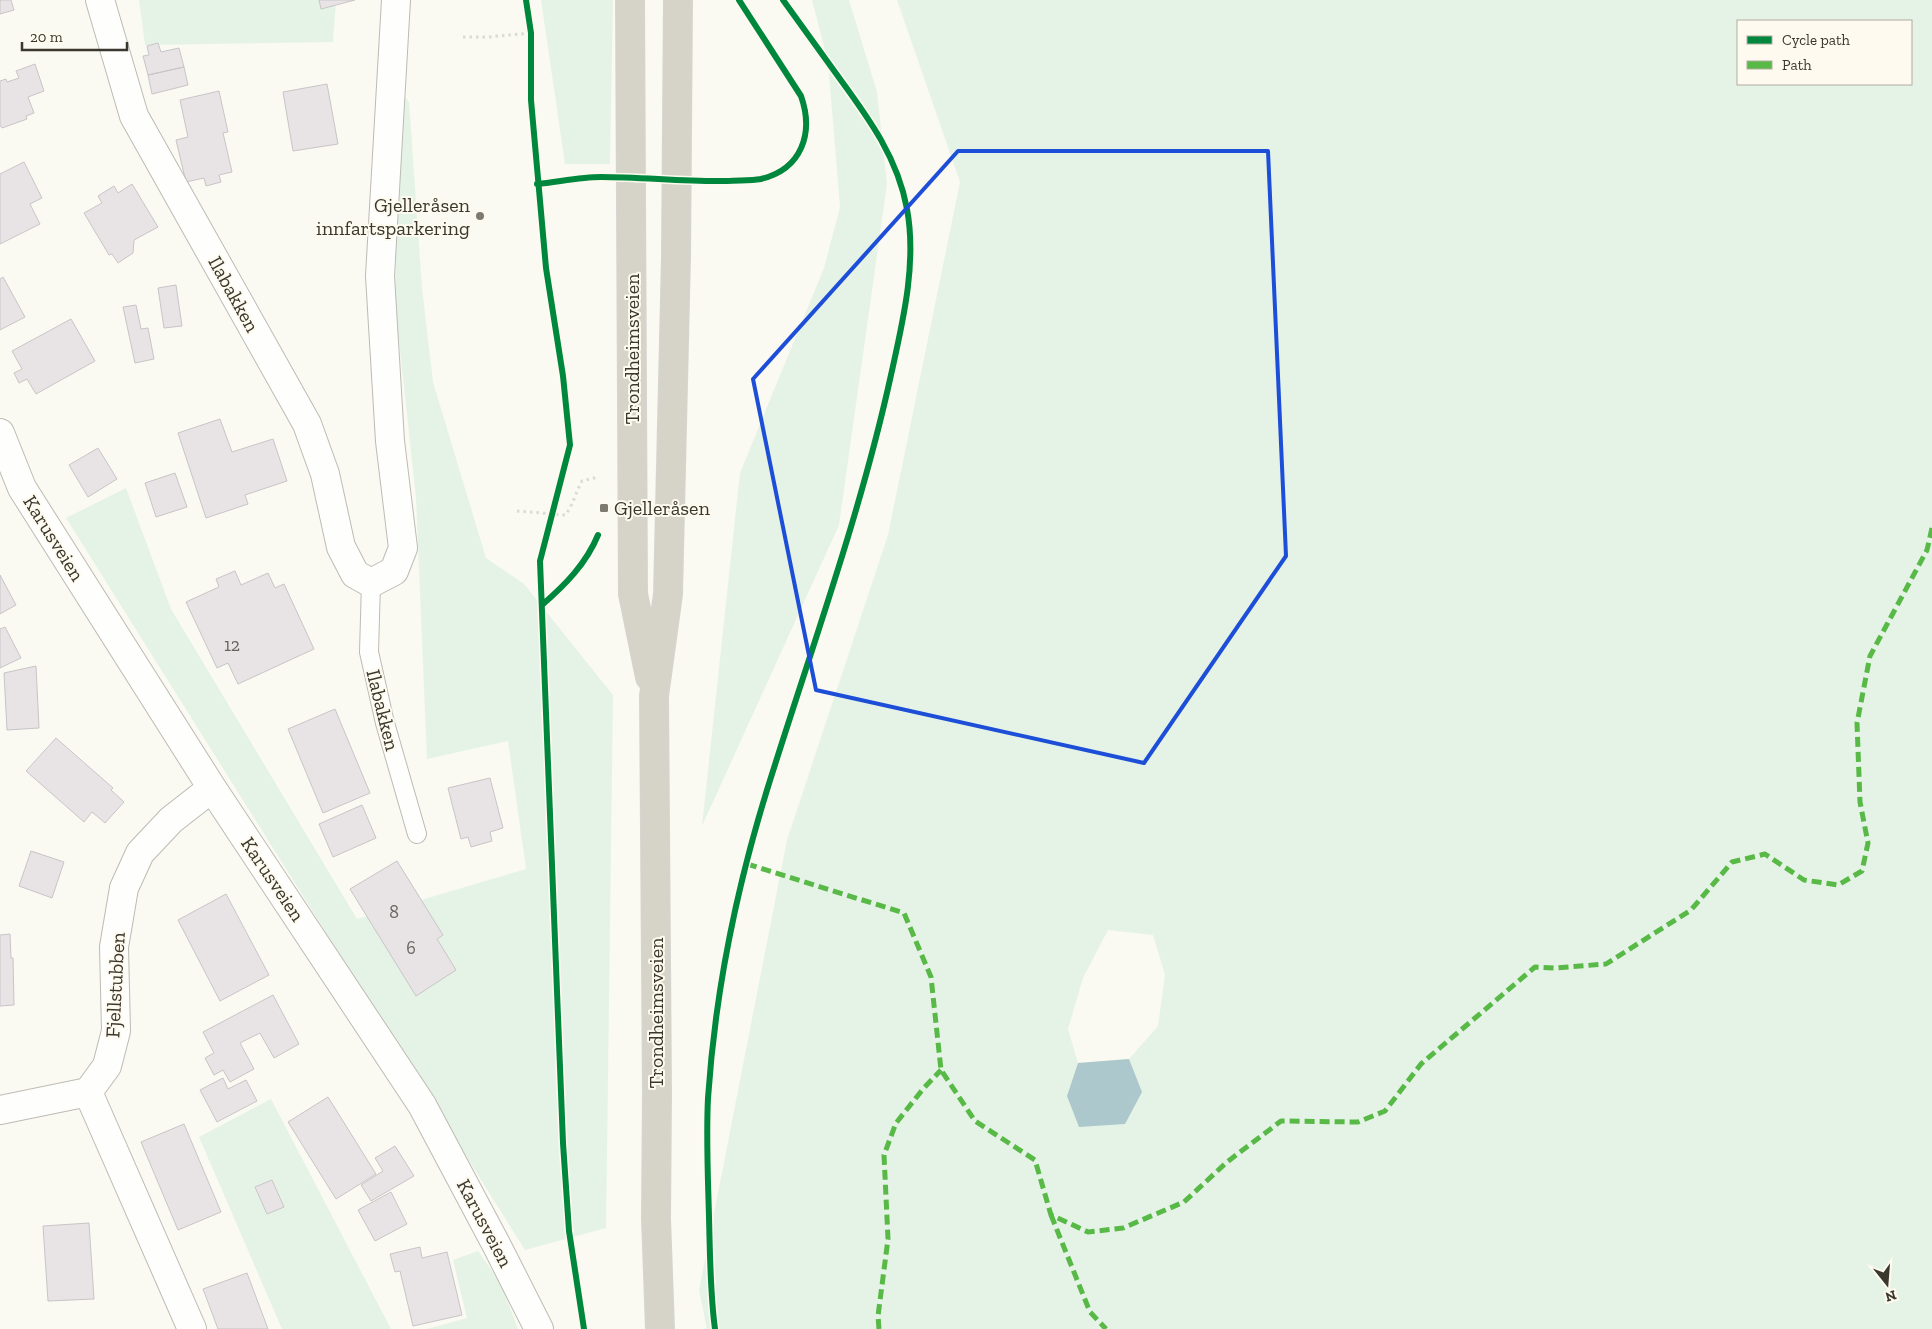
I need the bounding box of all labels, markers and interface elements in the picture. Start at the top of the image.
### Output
scale bar [22,20,128,52]
legend [1737,20,1912,85]
text: 20 m [30,28,63,46]
text: Cycle path [1782,31,1851,49]
text: Path [1782,56,1812,74]
place label: Gjelleråsen innfartsparkering [316,193,471,240]
marker: Gjelleråsen innfartsparkering [474,210,486,222]
street label: Ilabakken [203,252,265,337]
street label: Trondheimsveien [620,273,644,425]
street label: Karusveien [18,491,90,586]
place label: Gjelleråsen [614,496,711,520]
marker: Gjelleråsen [598,502,610,514]
house number: 12 [224,634,240,656]
street label: Ilabakken [361,667,405,754]
street label: Karusveien [236,832,310,926]
house number: 8 [389,901,399,923]
street label: Fjellstubben [100,931,130,1038]
house number: 6 [406,937,416,959]
street label: Trondheimsveien [644,937,668,1089]
street label: Karusveien [452,1175,519,1272]
north arrow [1862,1259,1912,1309]
text: N [1883,1286,1898,1306]

